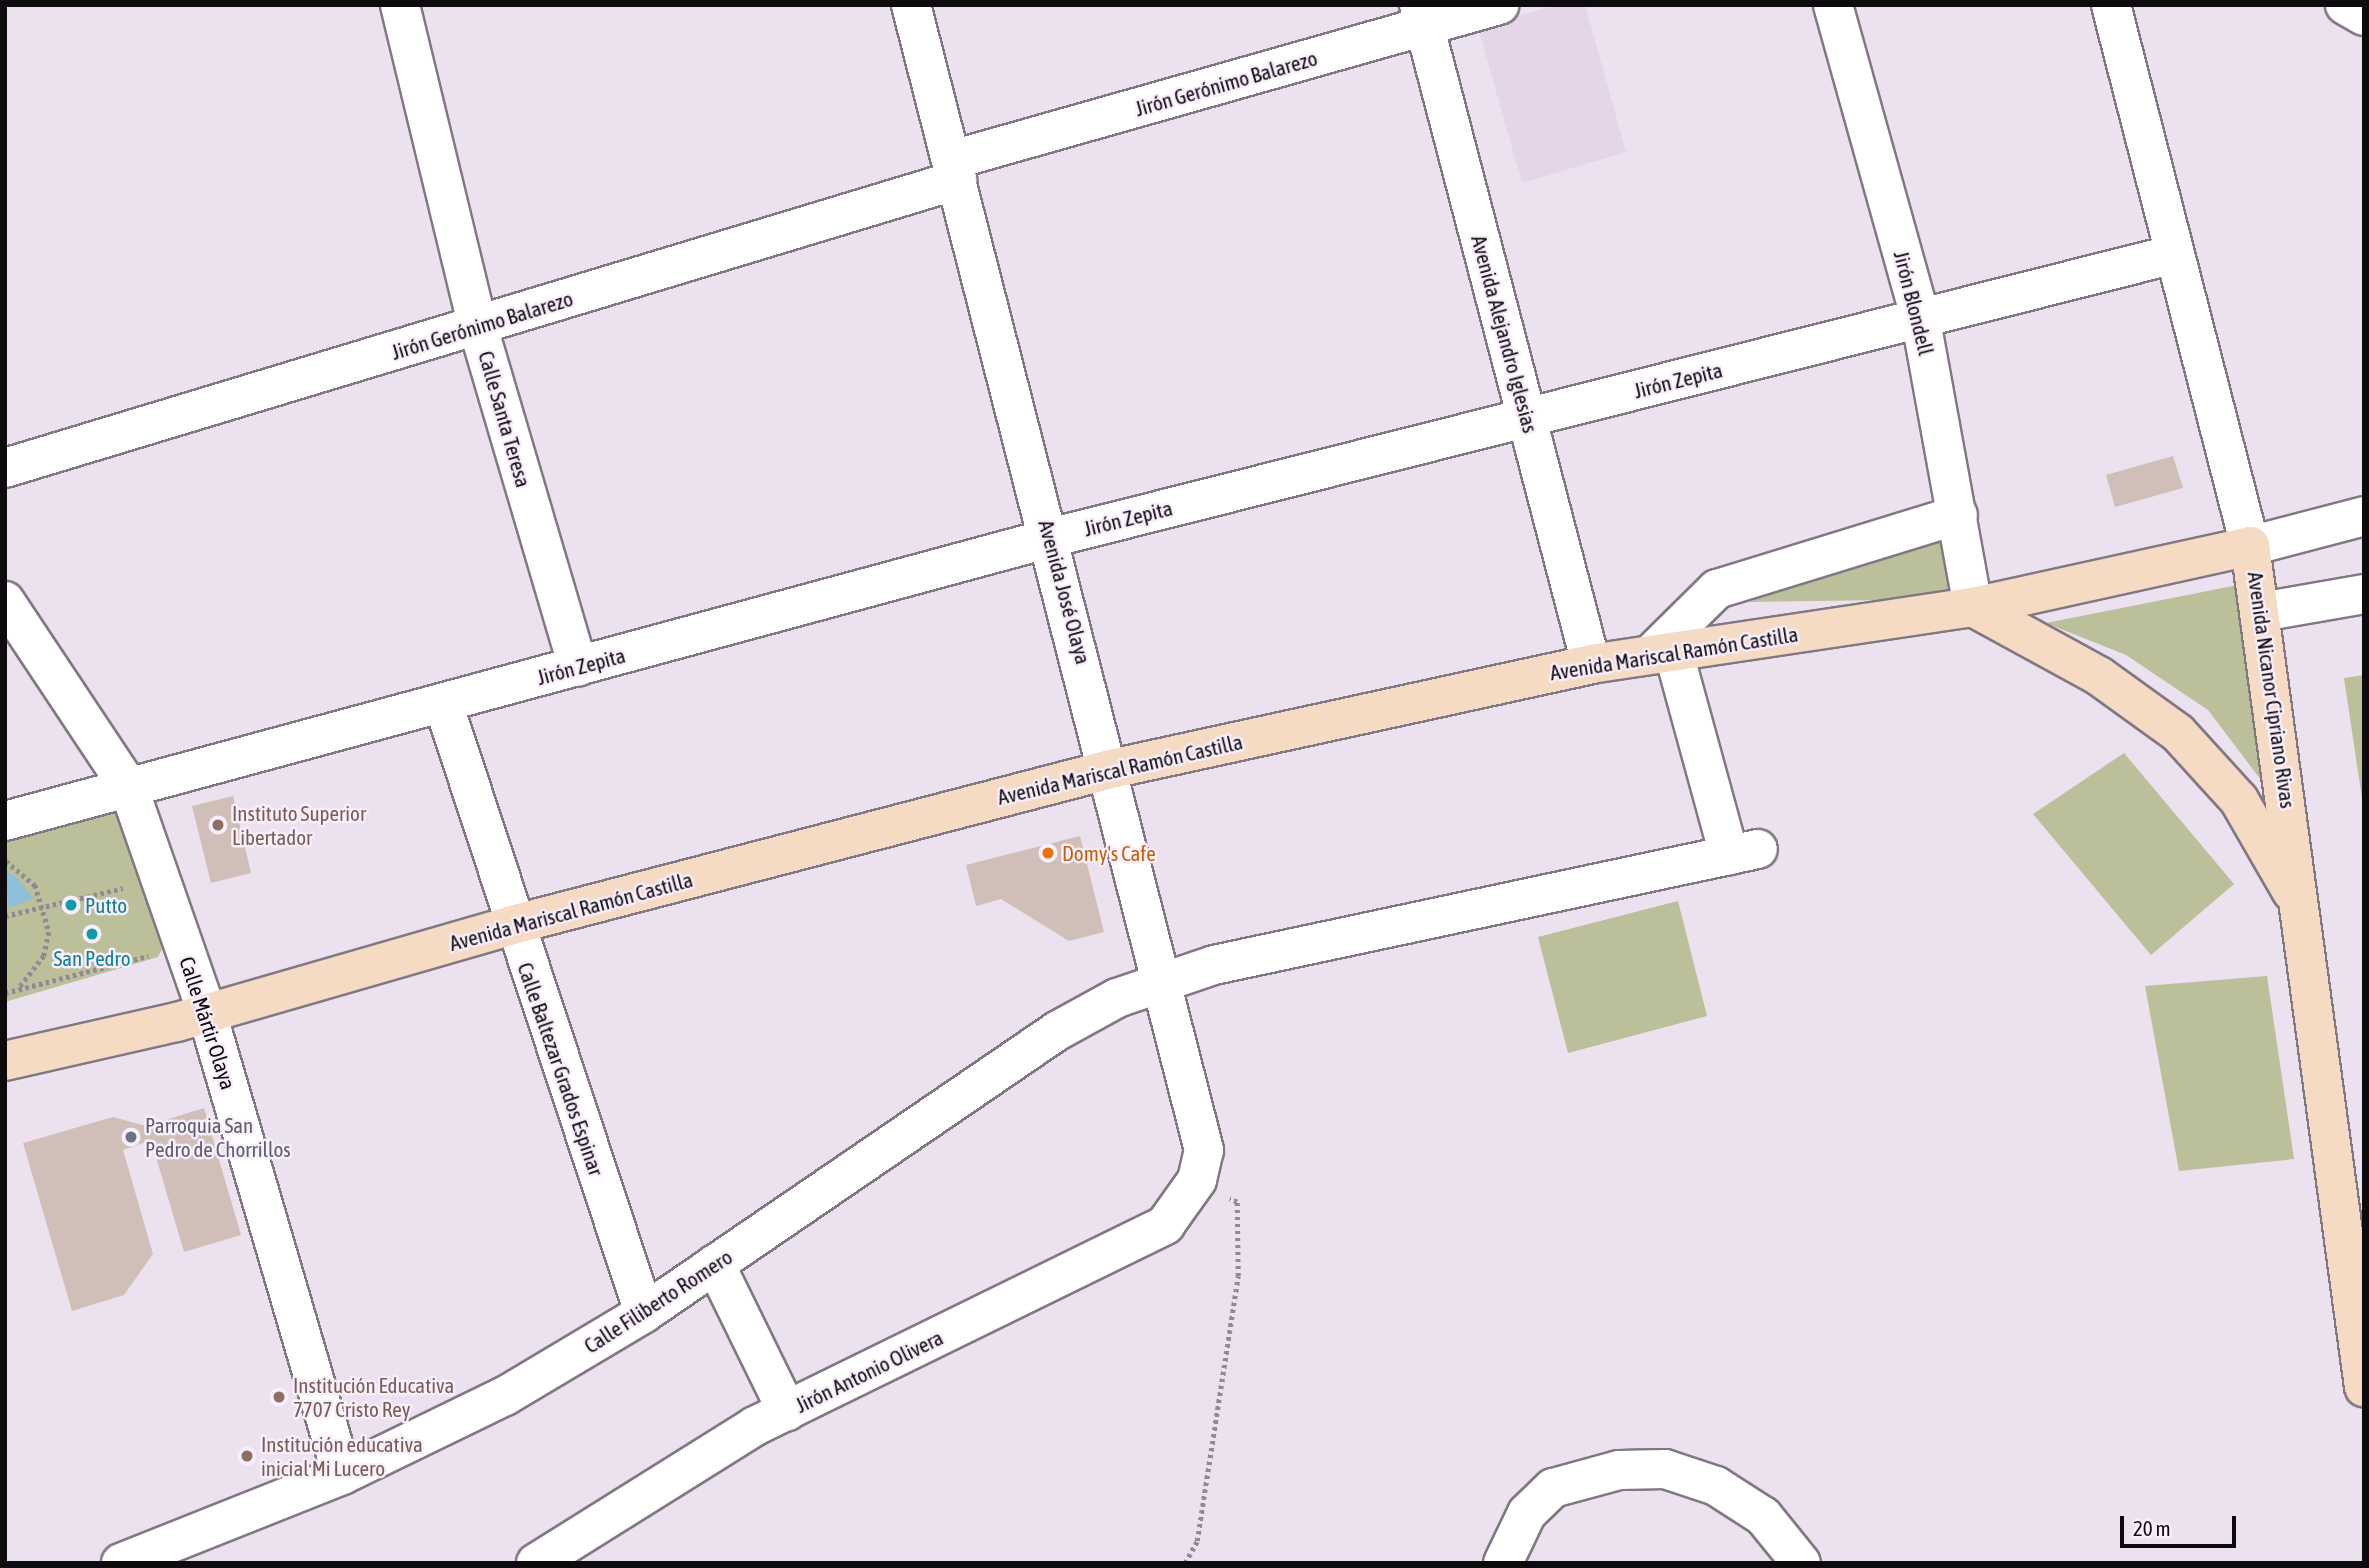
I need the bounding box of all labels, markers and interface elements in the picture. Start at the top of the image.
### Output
street label: Jirón Gerónimo Balarezo [1132,45,1320,121]
street label: Avenida Alejandro Iglesias [1467,232,1543,436]
street label: Jirón Blondell [1889,248,1939,358]
street label: Jirón Gerónimo Balarezo [388,285,576,365]
street label: Calle Santa Teresa [474,348,536,490]
street label: Jirón Zepita [1631,357,1725,403]
street label: Jirón Zepita [1081,495,1175,541]
street label: Avenida José Olaya [1034,517,1096,667]
street label: Avenida Nicanor Cipriano Rivas [2243,570,2301,810]
street label: Avenida Mariscal Ramón Castilla [1548,621,1800,685]
street label: Jirón Zepita [534,642,628,690]
street label: Avenida Mariscal Ramón Castilla [995,729,1245,809]
place label: Instituto Superior Libertador [232,800,366,850]
marker: Instituto Superior Libertador [210,817,226,833]
place label: Domy's Cafe [1062,840,1156,866]
marker: Domy's Cafe [1040,845,1056,861]
street label: Avenida Mariscal Ramón Castilla [447,866,695,956]
place label: Putto [85,892,127,918]
marker: Putto [63,897,79,913]
marker: San Pedro [84,926,100,942]
place label: San Pedro [53,945,131,971]
street label: Calle Mártir Olaya [175,953,241,1093]
street label: Calle Baltezar Grados Espinar [513,959,609,1179]
place label: Parroquia San Pedro de Chorrillos [145,1112,291,1162]
marker: Parroquia San Pedro de Chorrillos [123,1129,139,1145]
street label: Calle Filiberto Romero [579,1244,737,1358]
street label: Jirón Antonio Olivera [791,1324,947,1418]
place label: Institución Educativa 7707 Cristo Rey [293,1372,454,1422]
marker: Institución Educativa 7707 Cristo Rey [271,1389,287,1405]
place label: Institución educativa inicial Mi Lucero [261,1431,423,1481]
marker: Institución educativa inicial Mi Lucero [239,1448,255,1464]
scale bar [2124,1502,2240,1546]
text: 20 m [2133,1516,2171,1540]

